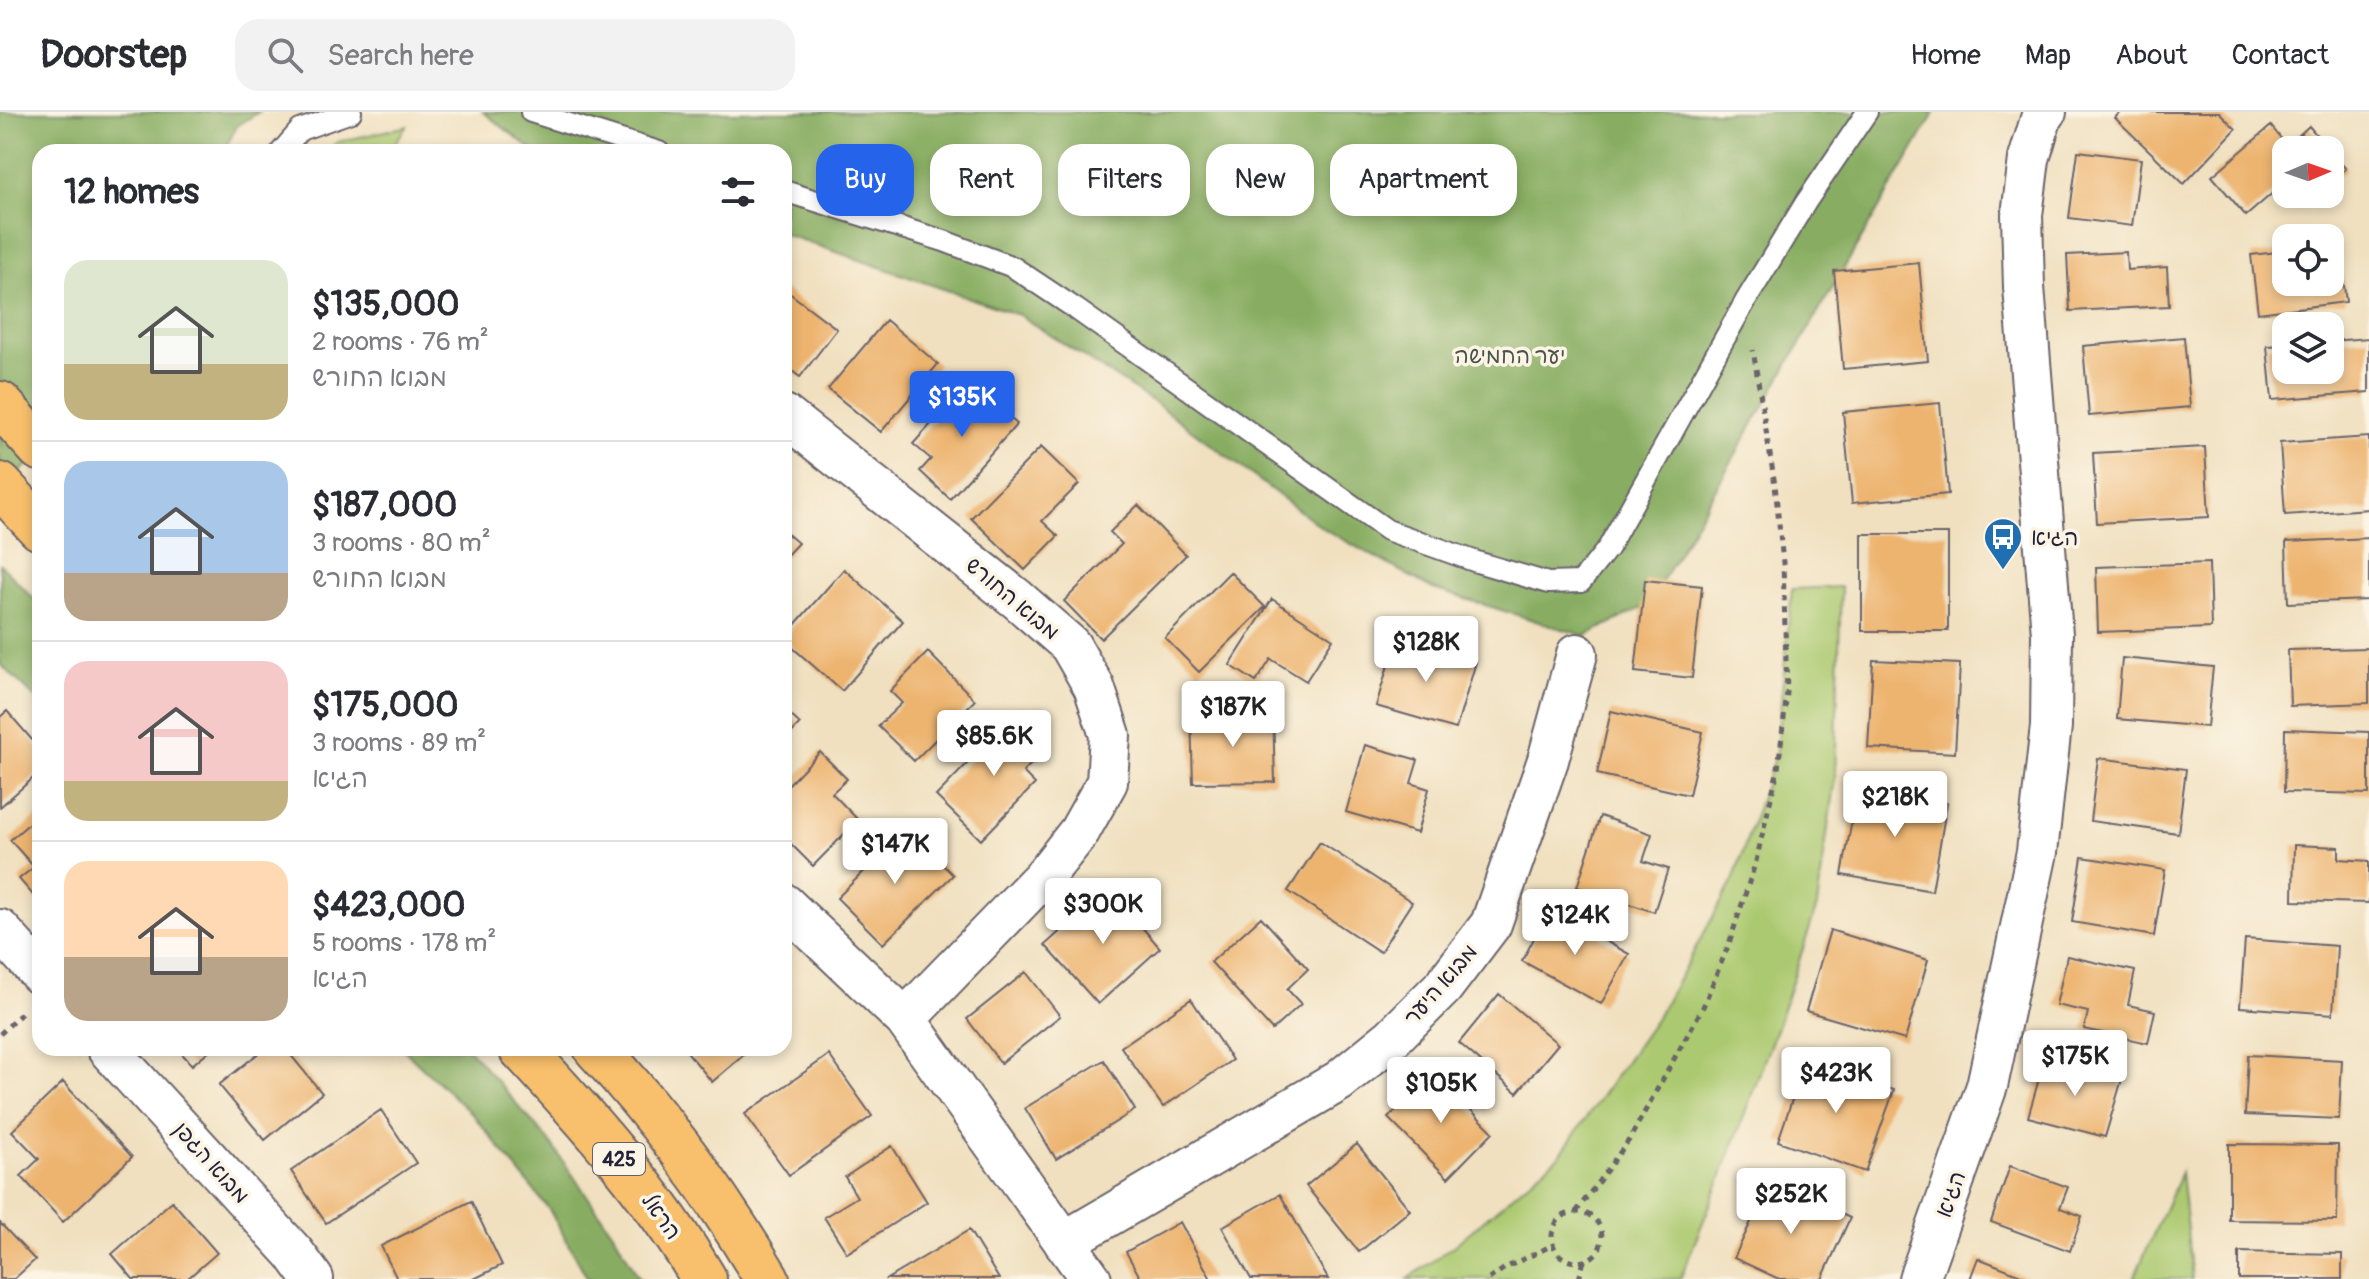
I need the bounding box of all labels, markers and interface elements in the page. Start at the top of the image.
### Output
search box [235,19,795,91]
text: Doorstep [40,31,187,79]
icon: search [263,33,307,77]
text: Search here [327,37,474,74]
text: Home [1910,38,1981,73]
text: Map [2025,38,2071,73]
text: About [2115,38,2188,73]
text: Contact [2232,38,2329,73]
north arrow [2272,136,2344,208]
map controls [2272,136,2344,384]
chip: Buy [816,144,914,216]
chip: Rent [930,144,1042,216]
chip: Filters [1058,144,1190,216]
chip: New [1206,144,1314,216]
chip: Apartment [1330,144,1517,216]
icon: filters [716,170,760,214]
text: 12 homes [64,171,199,214]
button: locate [2272,224,2344,296]
text: $135,000 [312,283,459,326]
icon: home [128,292,224,388]
button: layers [2272,312,2344,384]
text: 2 rooms · 76 m² [312,326,489,358]
park label: יער החמישה [1455,342,1565,370]
text: מבוא החורש [312,362,447,394]
pin: $135K [906,371,1018,439]
text: $135K [928,381,996,413]
text: $187,000 [312,484,457,527]
icon: home [128,493,224,589]
bus stop icon: הגיא [1982,516,2024,571]
place label: הגיא [2031,524,2078,552]
text: 3 rooms · 80 m² [312,527,491,559]
street label: מבוא החורש [960,551,1065,646]
text: מבוא החורש [312,563,447,595]
pin: $128K [1370,616,1482,684]
text: $128K [1392,626,1460,658]
pin: $187K [1177,681,1289,749]
text: $175,000 [312,684,458,727]
text: $187K [1200,691,1266,723]
icon: home [128,693,224,789]
pin: $85.6K [929,710,1059,778]
text: $85.6K [955,720,1033,752]
text: 3 rooms · 89 m² [312,727,486,759]
text: הגיא [312,763,368,795]
pin: $218K [1839,771,1951,839]
text: $218K [1861,781,1929,813]
pin: $147K [839,818,951,886]
text: $147K [861,828,929,860]
pin: $300K [1047,878,1159,946]
text: $423,000 [312,884,465,927]
text: $300K [1063,888,1143,920]
pin: $124K [1519,889,1631,957]
icon: home [128,893,224,989]
text: $124K [1540,899,1610,931]
text: 5 rooms · 178 m² [312,927,496,959]
street label: מבוא היער [1398,938,1484,1031]
text: הגיא [312,963,368,995]
pin: $175K [2019,1030,2131,1098]
text: $175K [2041,1040,2109,1072]
pin: $423K [1780,1047,1892,1115]
pin: $105K [1385,1057,1497,1125]
text: $423K [1799,1057,1873,1089]
text: $105K [1405,1067,1477,1099]
street label: מבוא הגפן [167,1116,255,1209]
road number: 425 [593,1143,645,1175]
street label: הגיא [1930,1167,1972,1221]
pin: $252K [1735,1168,1847,1236]
text: $252K [1755,1178,1827,1210]
street label: הראל [635,1188,687,1245]

